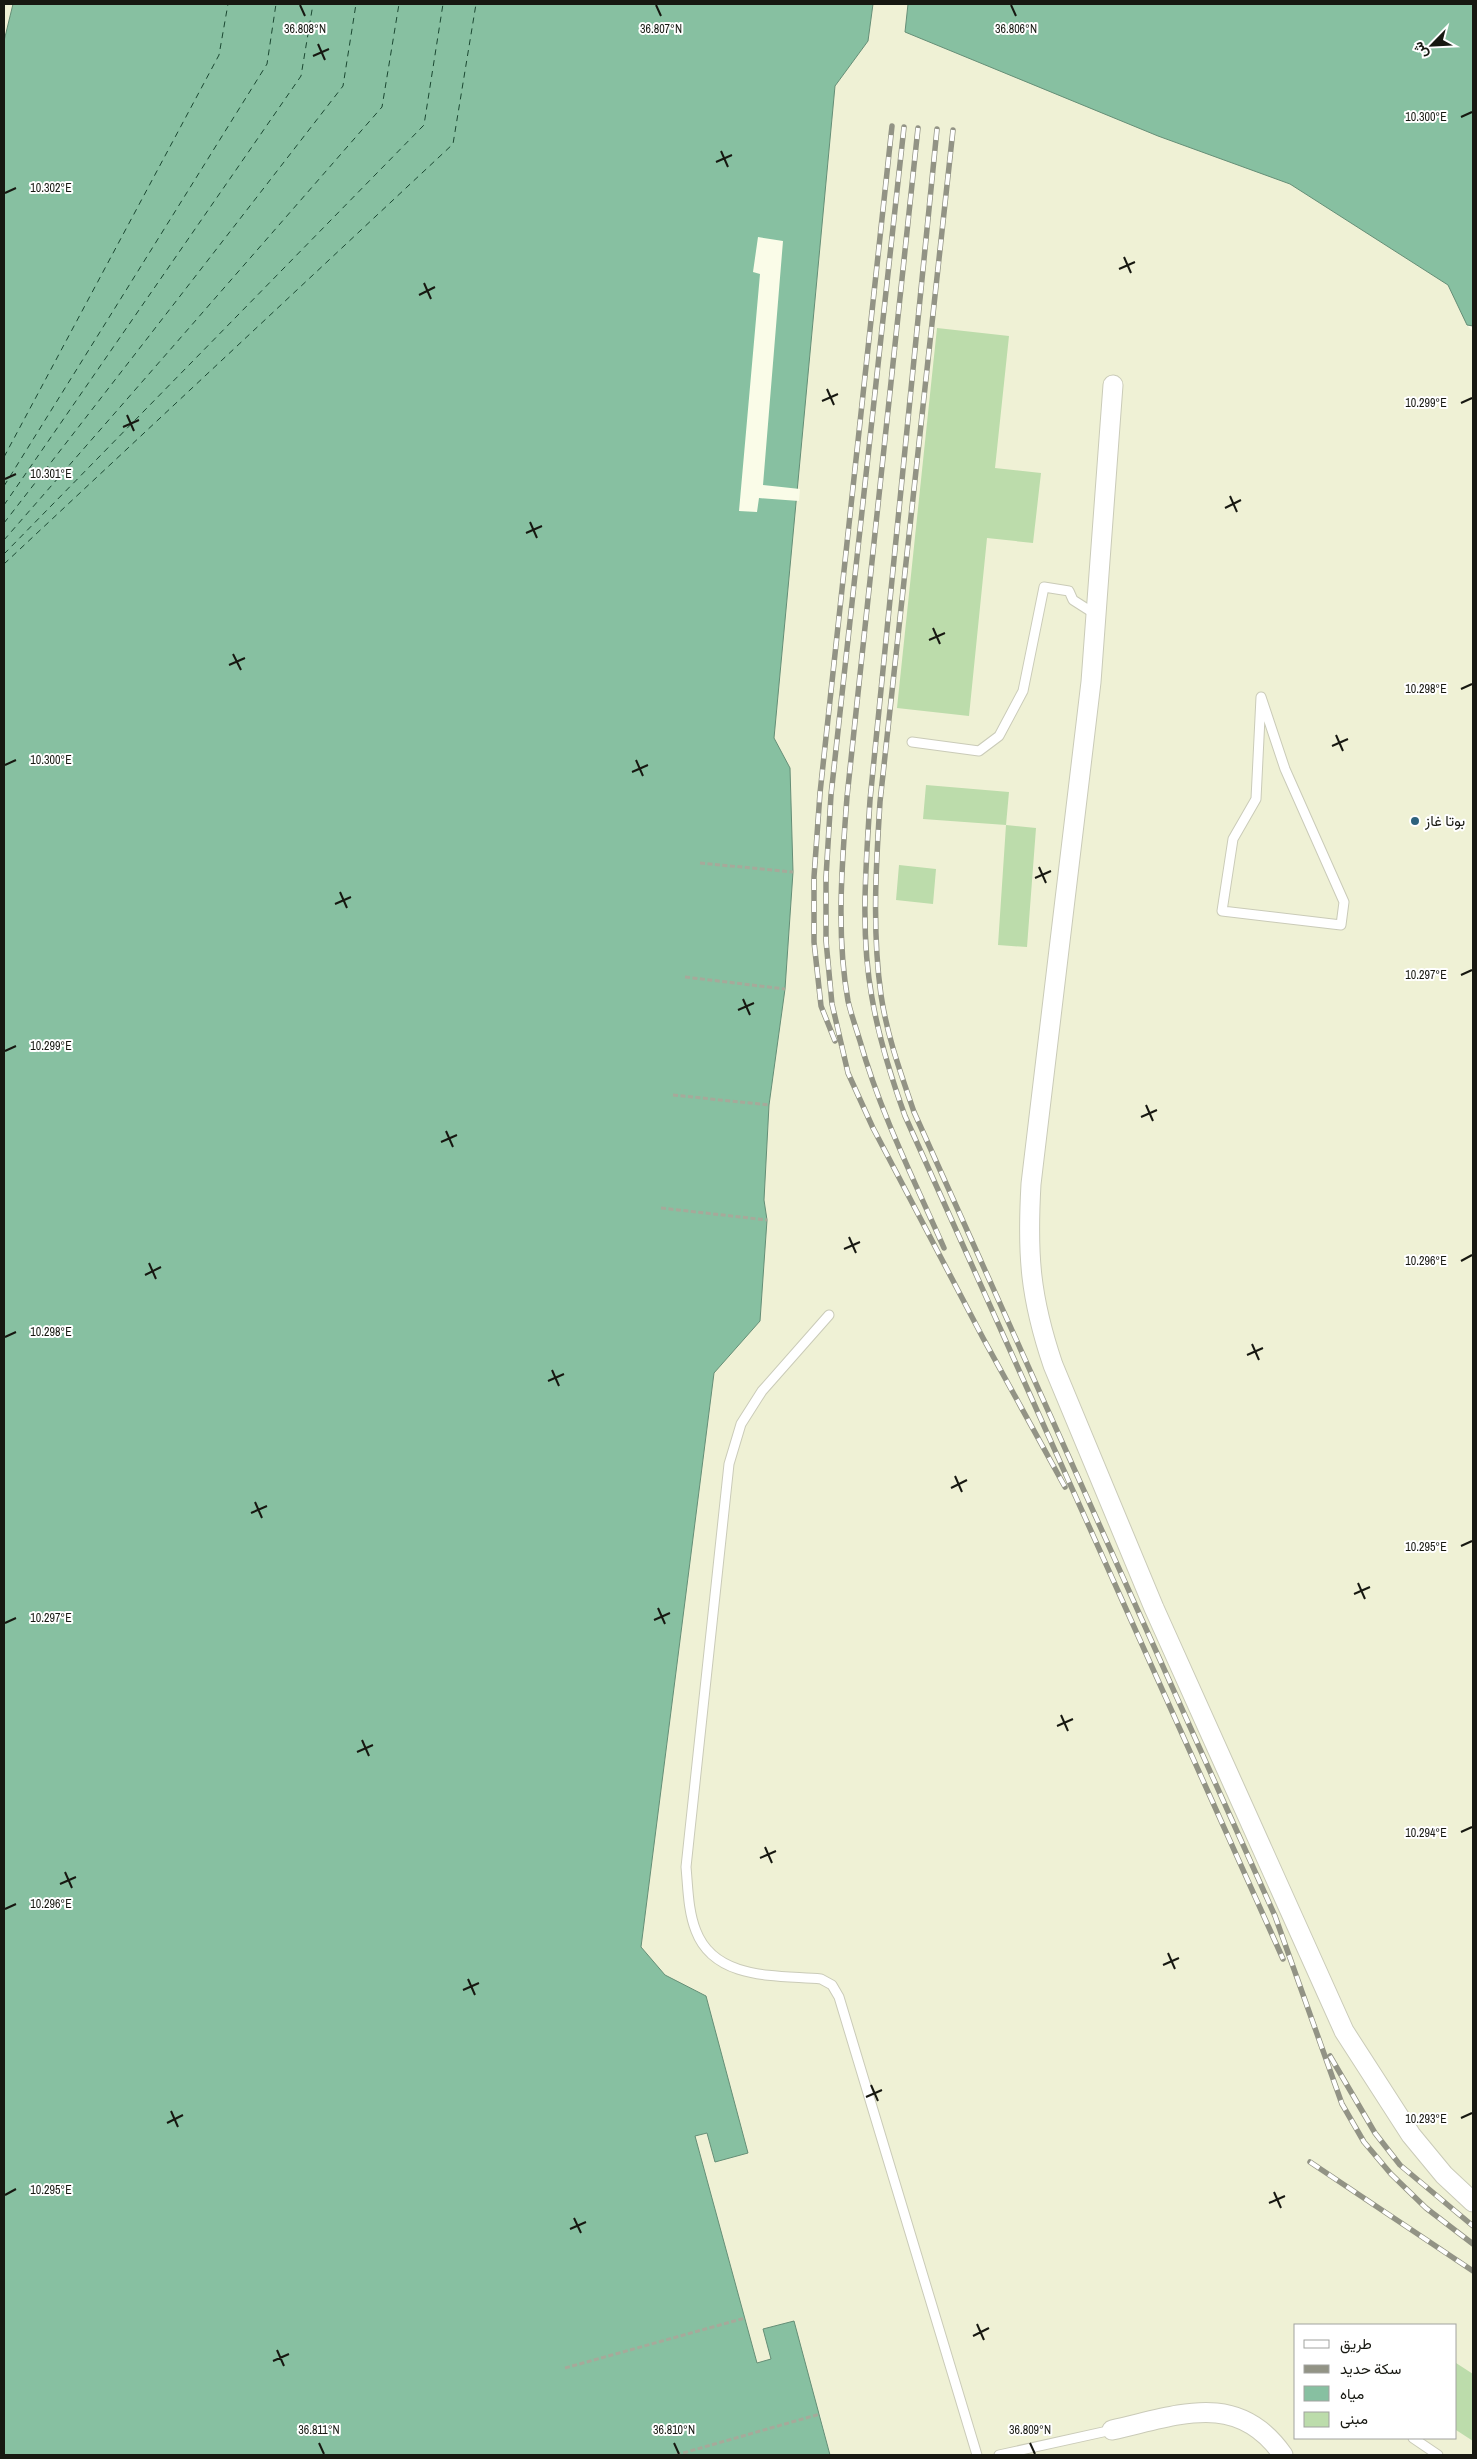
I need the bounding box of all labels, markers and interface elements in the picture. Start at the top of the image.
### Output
north arrow [1407,20,1457,70]
text: 36.808°N [284,21,326,37]
text: 36.807°N [640,21,682,37]
text: 36.806°N [995,21,1037,37]
text: ش [1408,39,1432,62]
text: 10.300°E [1405,109,1447,125]
text: 10.302°E [30,180,72,196]
text: 10.299°E [1405,395,1447,411]
text: 10.301°E [30,466,72,482]
text: 10.298°E [1405,681,1447,697]
text: 10.300°E [30,752,72,768]
place label: بوتا غاز [1424,810,1465,831]
marker: بوتا غاز [1409,815,1421,827]
text: 10.297°E [1405,967,1447,983]
text: 10.299°E [30,1038,72,1054]
text: 10.296°E [1405,1253,1447,1269]
text: 10.298°E [30,1324,72,1340]
text: 10.295°E [1405,1539,1447,1555]
text: 10.297°E [30,1610,72,1626]
text: 10.294°E [1405,1825,1447,1841]
text: 10.296°E [30,1896,72,1912]
text: 10.293°E [1405,2111,1447,2127]
text: 10.295°E [30,2182,72,2198]
legend [1294,2324,1457,2439]
text: طريق [1340,2333,1372,2354]
text: سكة حديد [1340,2358,1402,2379]
text: مياه [1340,2383,1364,2404]
text: مبنى [1340,2408,1368,2429]
text: 36.811°N [298,2422,340,2438]
text: 36.810°N [653,2422,695,2438]
text: 36.809°N [1009,2422,1051,2438]

